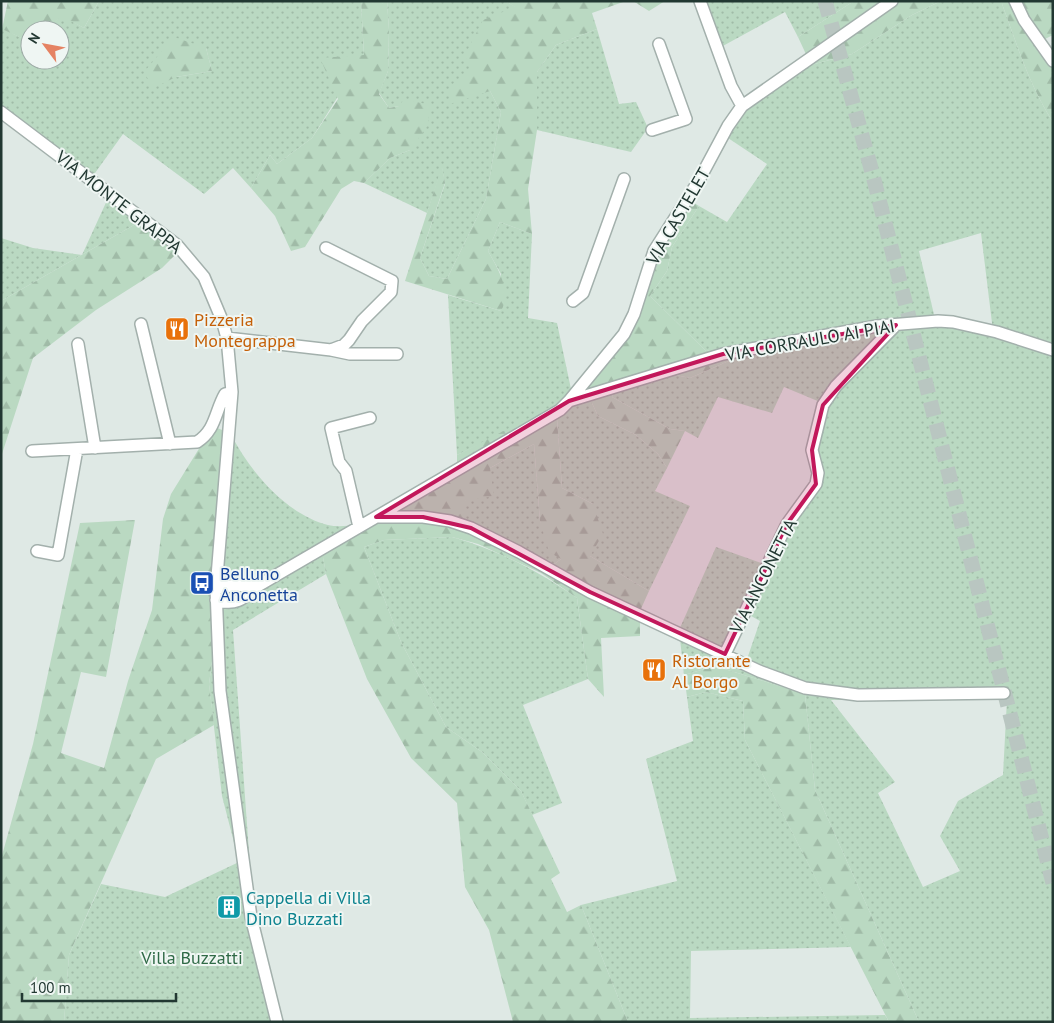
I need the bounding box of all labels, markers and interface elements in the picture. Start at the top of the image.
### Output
north arrow [20,20,70,70]
text: N [24,29,44,47]
street label: VIA MONTE GRAPPA [50,145,187,259]
street label: VIA CASTELET [640,163,715,270]
place label: Pizzeria Montegrappa [194,308,296,352]
street label: VIA CORRAULO AI PIAI [722,314,897,366]
restaurant icon: Pizzeria Montegrappa [164,316,190,342]
street label: VIA ANCONETTA [724,514,802,638]
place label: Belluno Anconetta [220,562,298,606]
bus stop icon: Belluno Anconetta [189,570,215,596]
place label: Ristorante Al Borgo [672,649,751,693]
restaurant icon: Ristorante Al Borgo [641,657,667,683]
place label: Cappella di Villa Dino Buzzati [246,886,371,930]
building icon: Cappella di Villa Dino Buzzati [216,894,242,920]
park label: Villa Buzzatti [140,946,243,969]
scale bar [22,970,176,1002]
text: 100 m [30,978,71,997]

